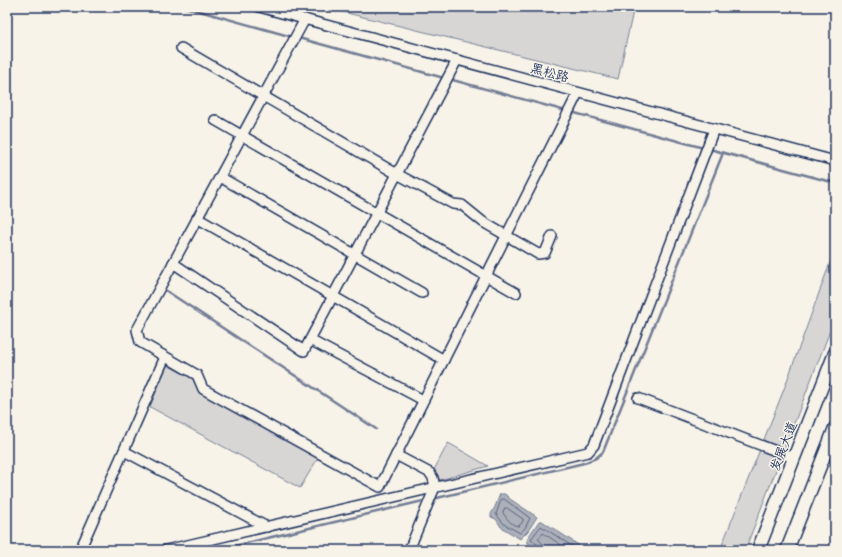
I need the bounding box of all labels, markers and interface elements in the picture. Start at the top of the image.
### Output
street label: 黑松路 [529,60,571,87]
street label: 发展大道 [767,419,802,474]

